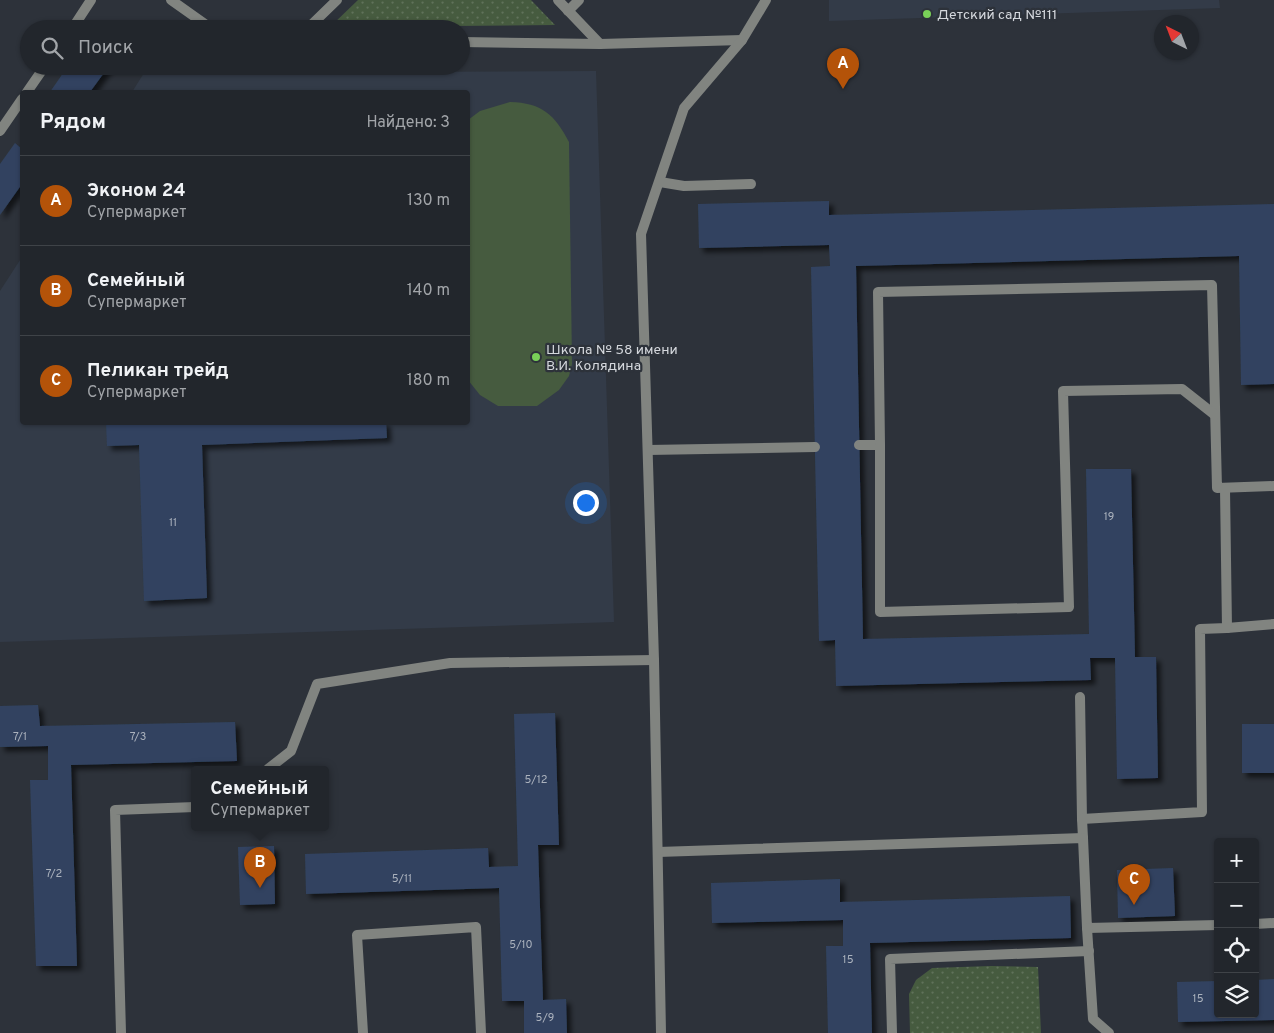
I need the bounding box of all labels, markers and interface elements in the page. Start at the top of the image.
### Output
place label: Детский сад №111 [937,7,1057,24]
marker: Детский сад №111 [921,8,933,20]
north arrow [1154,15,1199,60]
search box [20,20,470,75]
icon: search [38,34,66,62]
text: Поиск [78,36,134,60]
pin: A [827,48,859,89]
text: Рядом [40,109,106,136]
text: Найдено: 3 [366,113,450,133]
text: Эконом 24 [87,179,186,203]
text: A [50,191,62,211]
text: 130 m [407,191,450,211]
text: Супермаркет [87,203,187,223]
text: Семейный [87,269,185,293]
text: B [50,281,62,301]
text: 140 m [407,281,450,301]
text: Супермаркет [87,293,187,313]
place label: Школа № 58 имени В.И. Колядина [546,342,678,375]
marker: Школа № 58 имени В.И. Колядина [530,351,542,363]
text: Пеликан трейд [87,359,229,383]
text: C [51,371,61,391]
text: 180 m [407,371,450,391]
text: Супермаркет [87,383,187,403]
your location [573,490,599,516]
house number: 19 [1104,510,1114,524]
house number: 11 [169,516,177,530]
house number: 7/1 [13,730,27,744]
house number: 7/3 [130,730,146,744]
popup [191,766,329,831]
house number: 5/12 [524,773,548,787]
text: Семейный [210,777,309,801]
text: Супермаркет [210,801,310,821]
map controls [1214,838,1259,1018]
button: + [1214,838,1259,883]
pin: B [244,847,276,888]
pin: C [1118,864,1150,905]
house number: 7/2 [46,867,62,881]
house number: 5/11 [392,872,412,886]
button: − [1214,883,1259,928]
button: locate [1214,928,1259,973]
house number: 5/10 [509,938,533,952]
house number: 15 [843,953,854,967]
button: layers [1214,973,1259,1018]
house number: 15 [1193,992,1204,1006]
house number: 5/9 [536,1011,554,1025]

